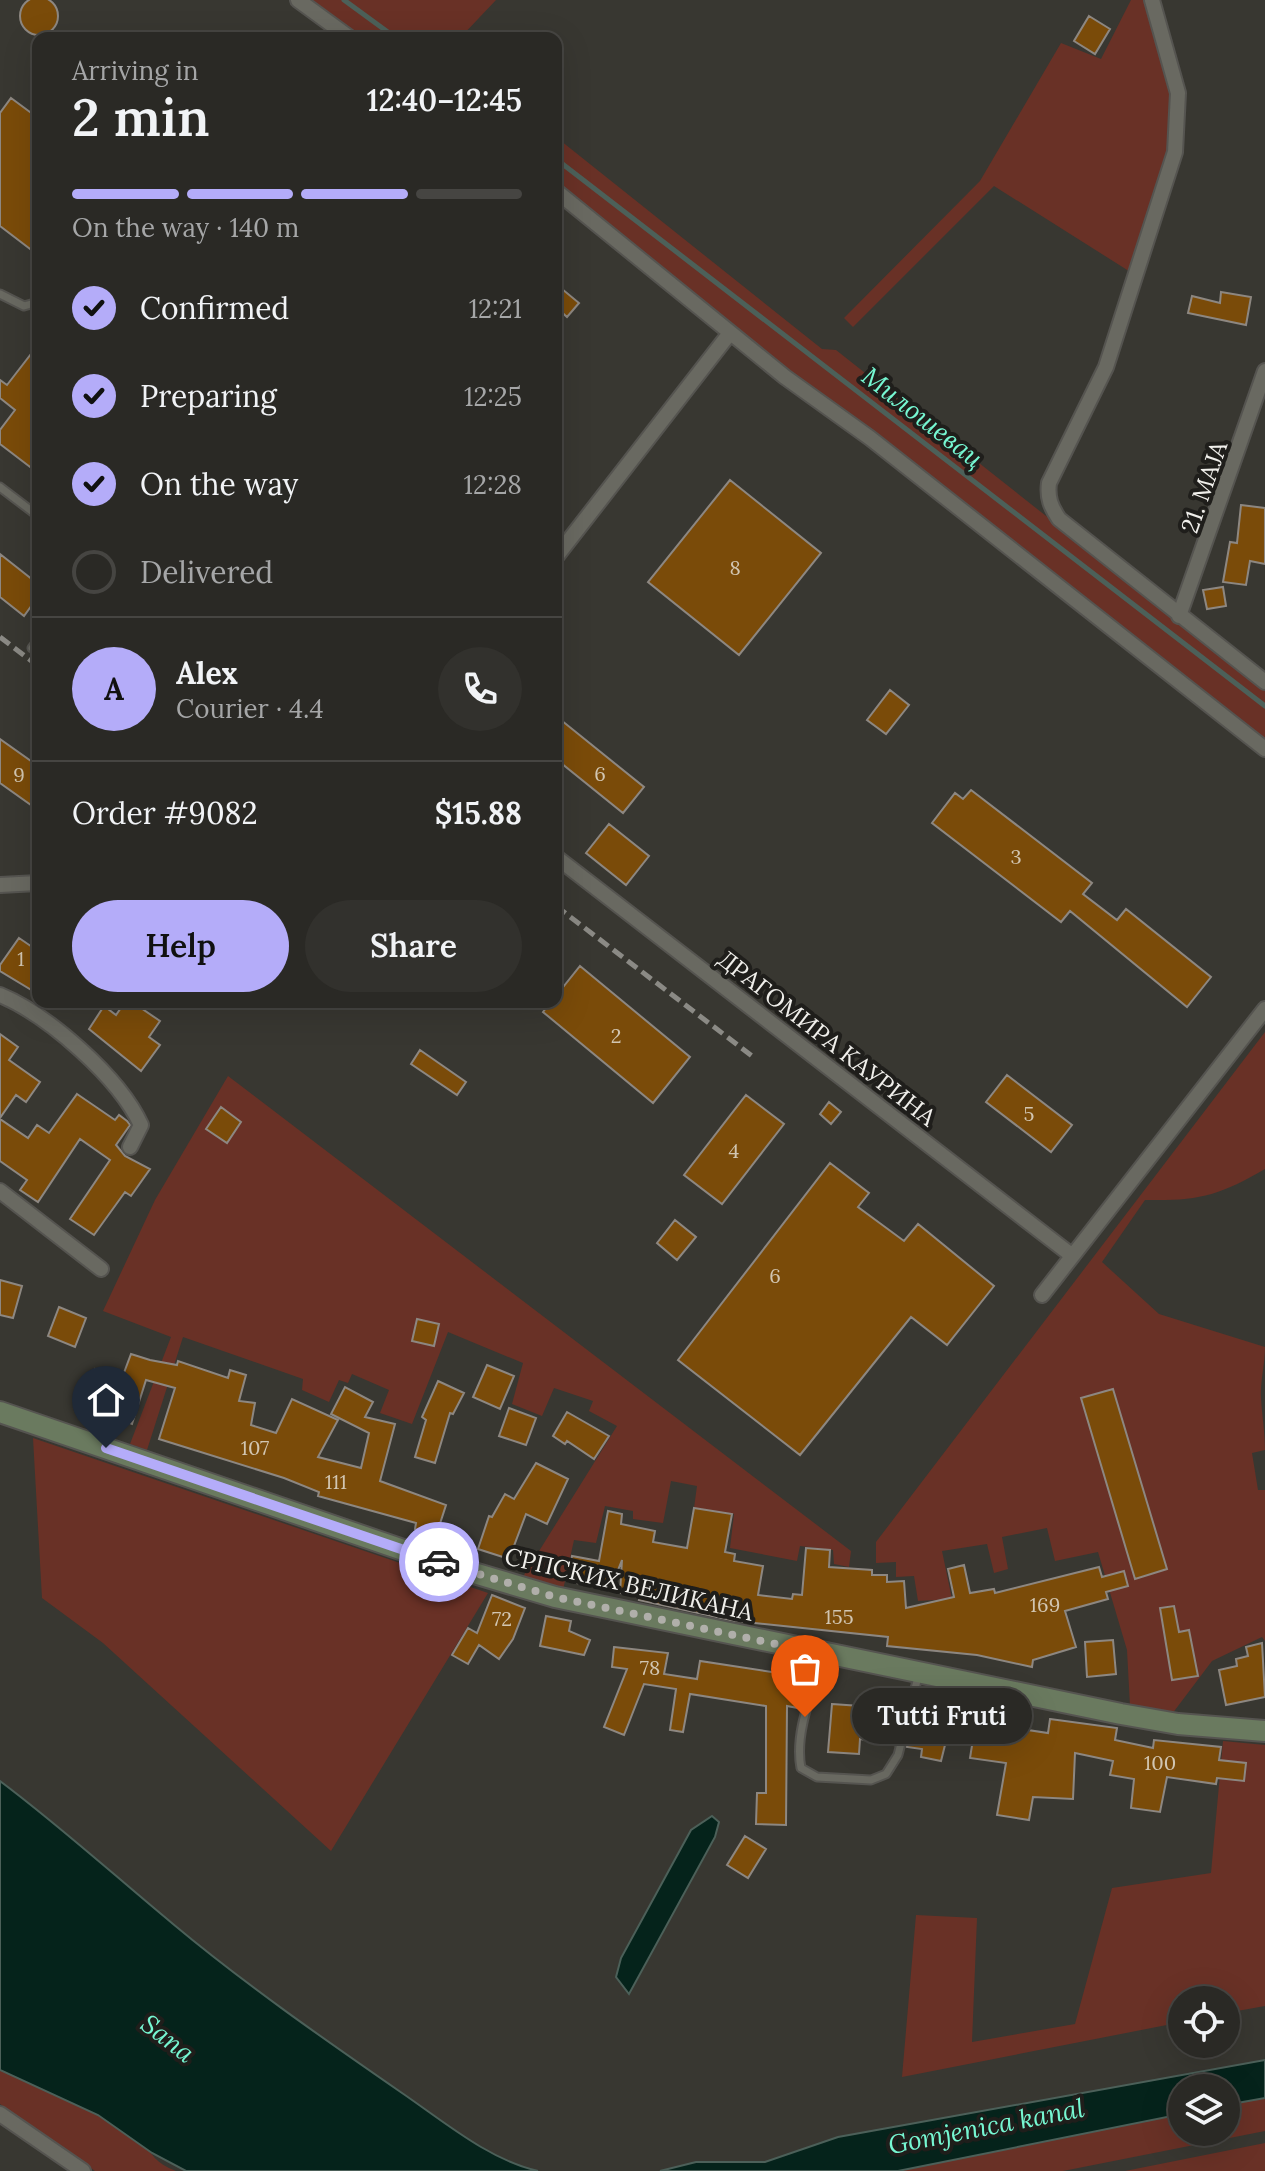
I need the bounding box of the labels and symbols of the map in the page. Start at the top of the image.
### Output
water label: Милошевац [856,359,990,475]
street label: 21. МАЈА [1174,436,1234,537]
house number: 8 [729,555,741,580]
house number: 6 [594,761,606,786]
house number: 9 [13,762,25,787]
house number: 3 [1010,844,1022,869]
street label: ДРАГОМИРА КАУРИНА [712,943,943,1133]
house number: 1 [17,946,25,971]
house number: 2 [611,1023,621,1048]
house number: 5 [1024,1101,1034,1126]
house number: 4 [729,1138,740,1163]
house number: 6 [769,1263,781,1288]
pin [72,1366,140,1448]
house number: 107 [241,1435,269,1460]
house number: 111 [325,1469,347,1494]
courier [399,1522,479,1602]
street label: СРПСКИХ ВЕЛИКАНА [502,1540,757,1628]
house number: 169 [1030,1592,1060,1617]
house number: 155 [824,1604,854,1629]
house number: 72 [492,1606,512,1631]
pin [771,1635,839,1717]
house number: 78 [640,1655,660,1680]
callout: Tutti Fruti [853,1689,1033,1745]
house number: 100 [1144,1750,1176,1775]
water label: Sana [135,2007,202,2070]
water label: Gomjenica kanal [885,2091,1087,2161]

